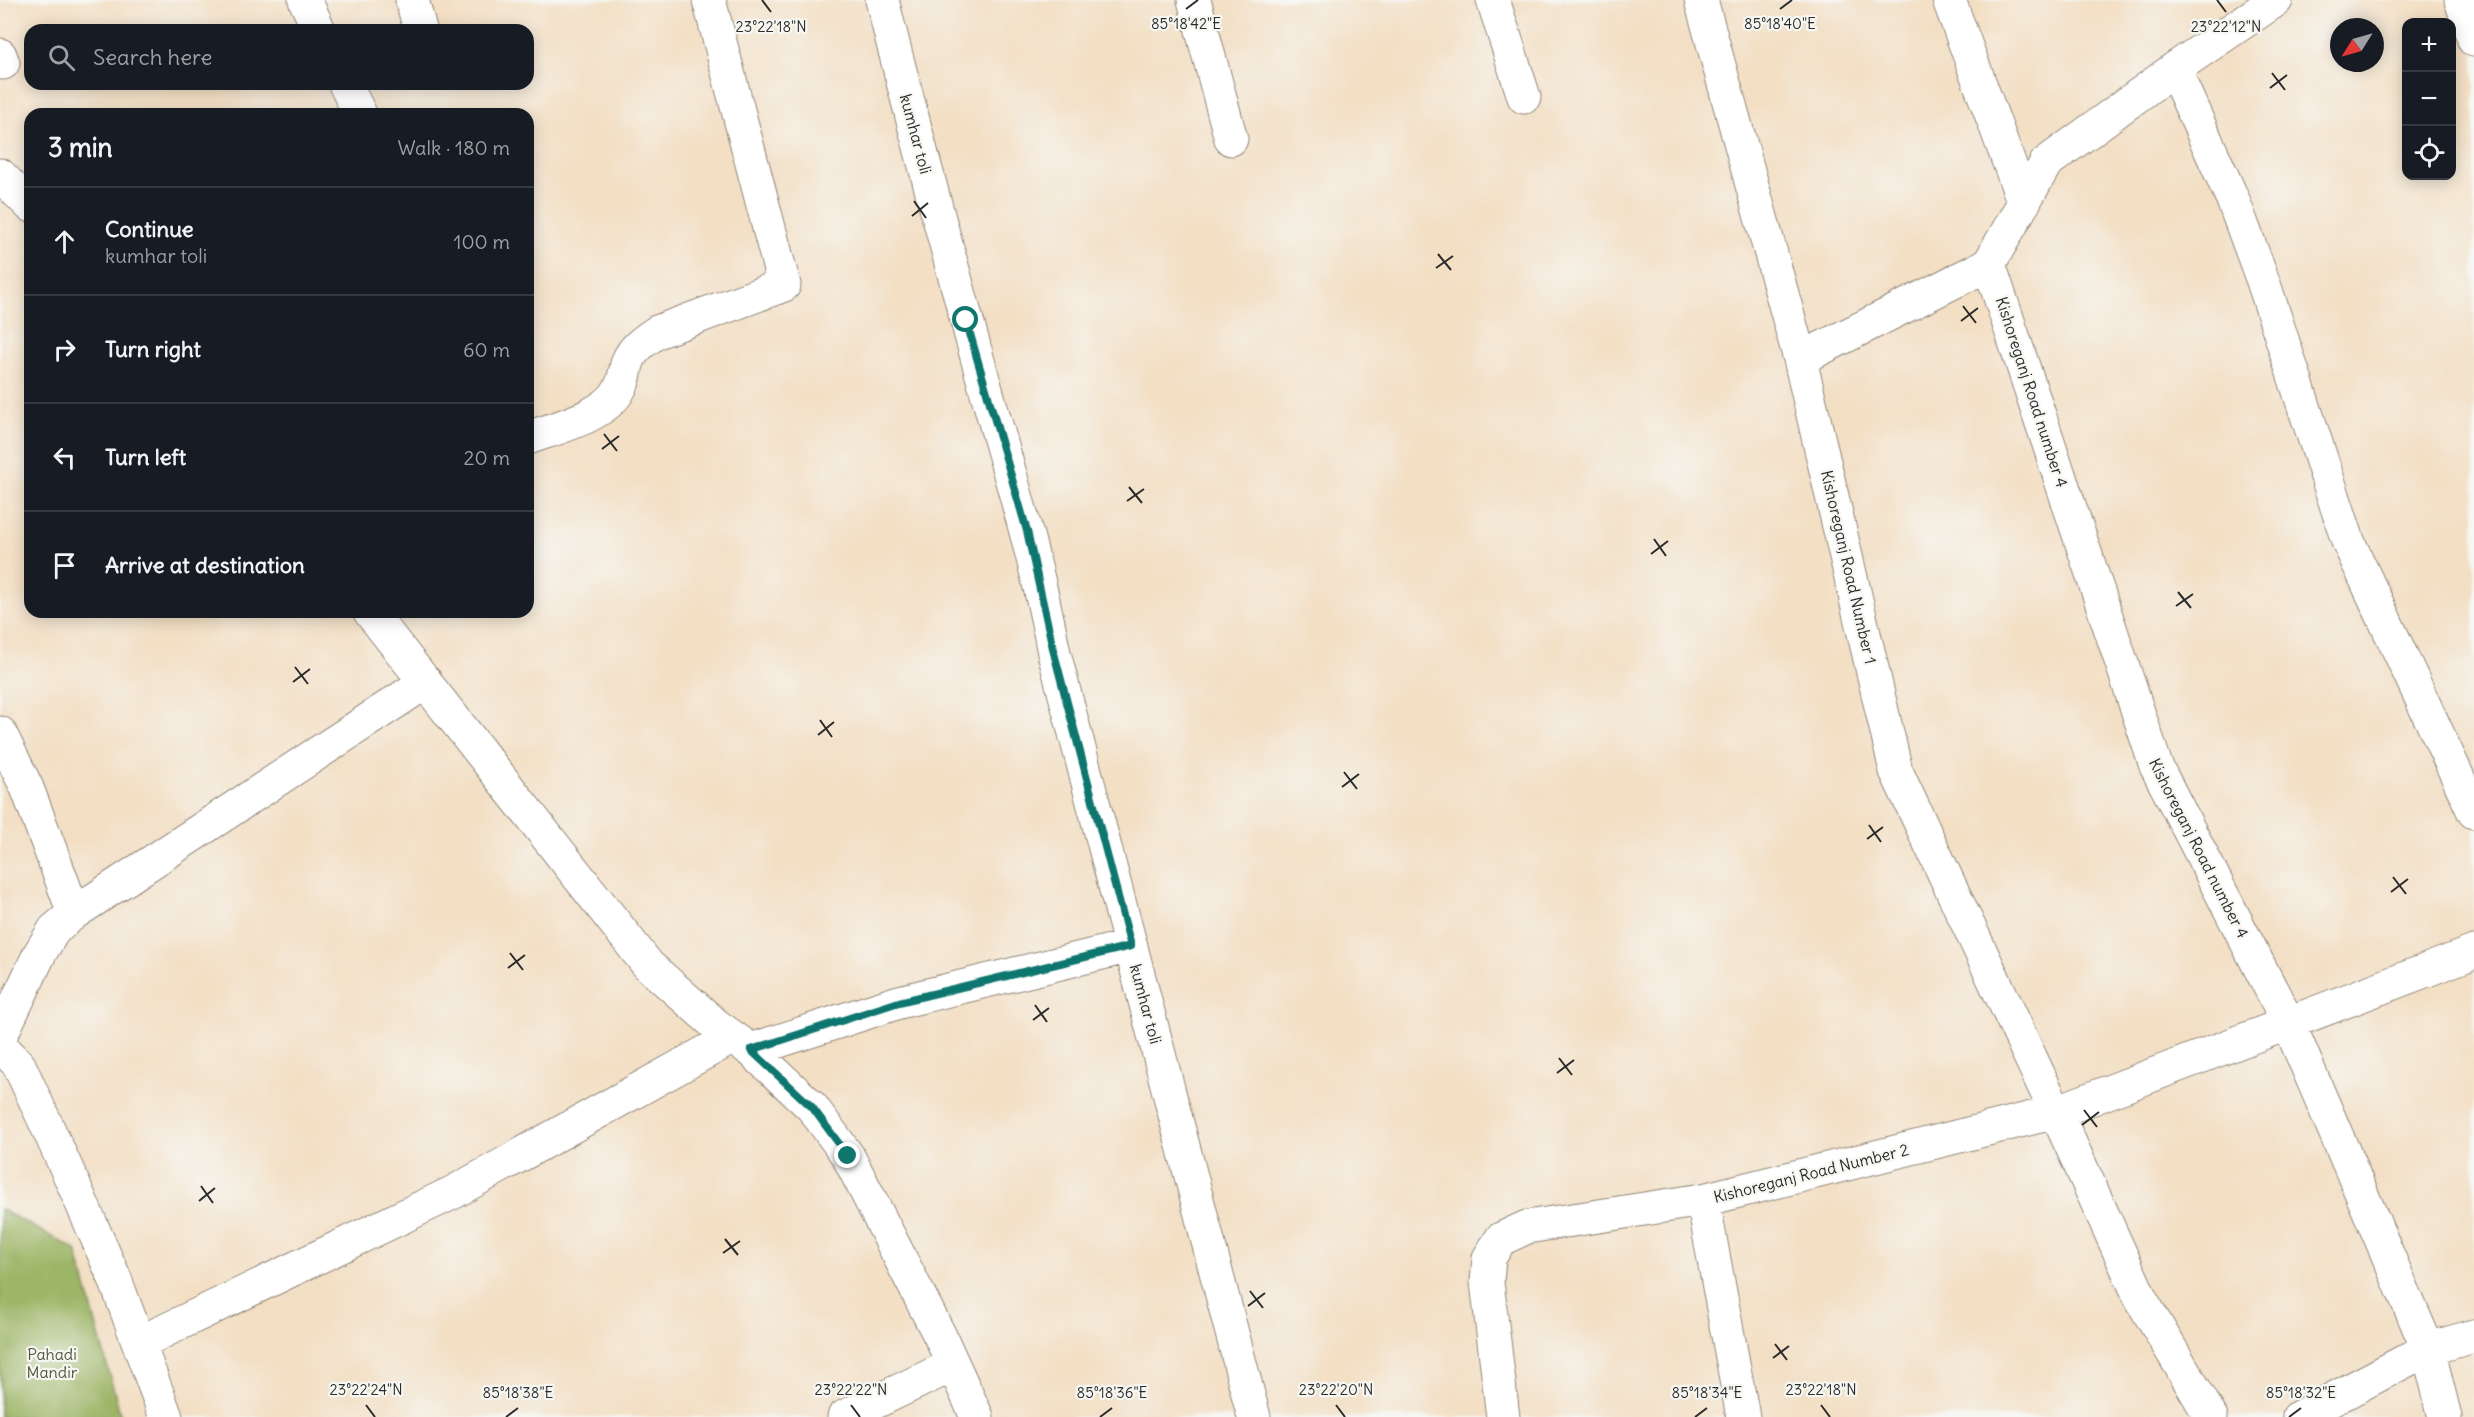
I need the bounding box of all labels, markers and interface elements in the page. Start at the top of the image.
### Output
text: 85°18'42"E [1151,14,1221,33]
text: 85°18'40"E [1744,14,1816,33]
text: 23°22'18"N [735,17,807,36]
text: 23°22'12"N [2191,17,2261,36]
north arrow [2330,18,2384,72]
map controls [2402,18,2456,180]
button: + [2402,18,2456,72]
search box [24,24,534,90]
icon: search [45,41,78,74]
text: Search here [93,43,212,71]
button: − [2402,72,2456,126]
street label: kumhar toli [896,92,936,176]
button: locate [2402,126,2456,180]
text: 3 min [48,131,113,164]
text: Walk · 180 m [398,135,510,160]
text: Continue [105,215,194,243]
icon: ahead [48,225,81,258]
text: 100 m [453,229,510,254]
text: kumhar toli [105,243,207,268]
street label: Kishoreganj Road number 4 [1992,294,2072,490]
route start [952,306,978,332]
icon: right [48,333,81,366]
text: Turn right [105,335,201,363]
text: 60 m [463,337,510,362]
icon: left [48,441,81,474]
text: Turn left [105,443,186,471]
text: 20 m [464,445,510,470]
street label: Kishoreganj Road Number 1 [1817,468,1881,666]
icon: arrive [48,549,81,582]
text: Arrive at destination [105,551,305,579]
street label: Kishoreganj Road number 4 [2145,755,2253,941]
street label: kumhar toli [1126,962,1166,1046]
street label: Kishoreganj Road Number 2 [1711,1139,1911,1207]
route end [834,1142,860,1168]
park label: Pahadi Mandir [27,1344,78,1382]
text: 23°22'24"N [329,1380,403,1399]
text: 23°22'22"N [815,1380,887,1399]
text: 23°22'20"N [1299,1380,1373,1399]
text: 23°22'18"N [1785,1380,1857,1399]
text: 85°18'38"E [483,1383,554,1402]
text: 85°18'36"E [1077,1383,1148,1402]
text: 85°18'34"E [1672,1383,1743,1402]
text: 85°18'32"E [2266,1383,2336,1402]

